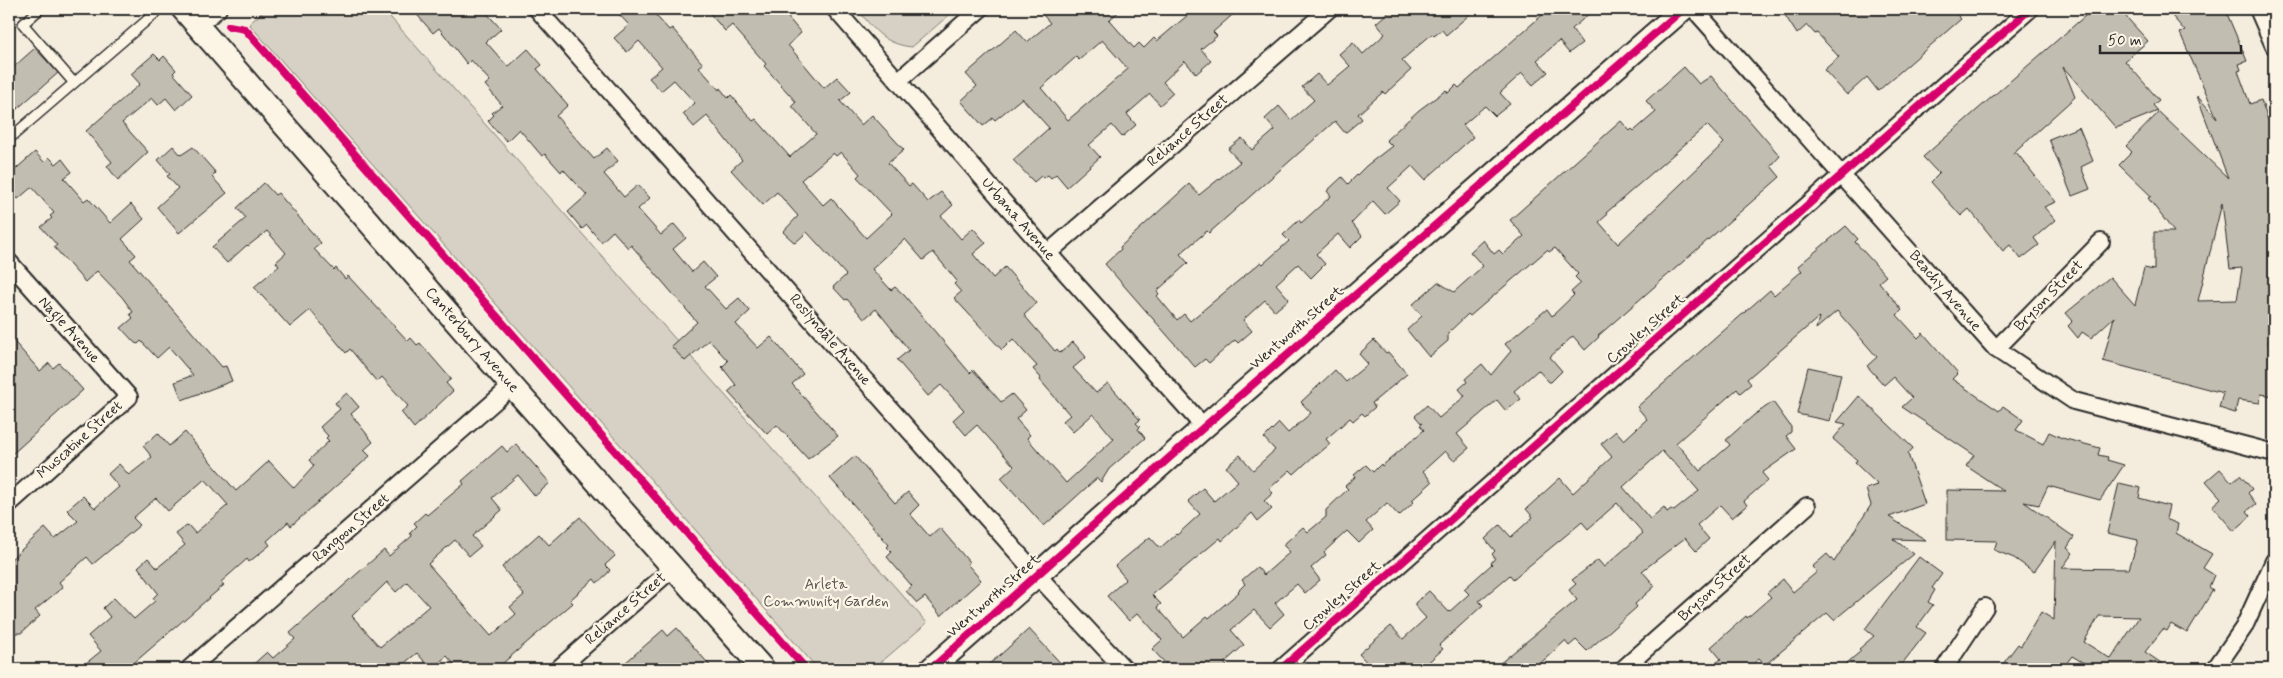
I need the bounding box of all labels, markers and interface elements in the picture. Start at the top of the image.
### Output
scale bar [2100,22,2242,54]
text: 50 m [2108,31,2142,51]
street label: Reliance Street [1143,90,1233,172]
street label: Urbana Avenue [976,173,1060,265]
street label: Beachy Avenue [1904,246,1986,336]
street label: Bryson Street [2010,256,2088,336]
street label: Wentworth Street [1246,282,1348,374]
street label: Canterbury Avenue [421,283,523,397]
street label: Crowley Street [1602,289,1690,369]
street label: Roslyndale Avenue [785,290,875,390]
street label: Nagle Avenue [33,292,104,368]
street label: Muscatine Street [33,396,127,484]
street label: Rangoon Street [308,489,395,568]
street label: Wentworth Street [943,550,1045,642]
street label: Bryson Street [1674,550,1756,626]
street label: Crowley Street [1298,556,1386,636]
street label: Reliance Street [581,568,671,650]
park label: Arleta Community Garden [763,575,889,612]

